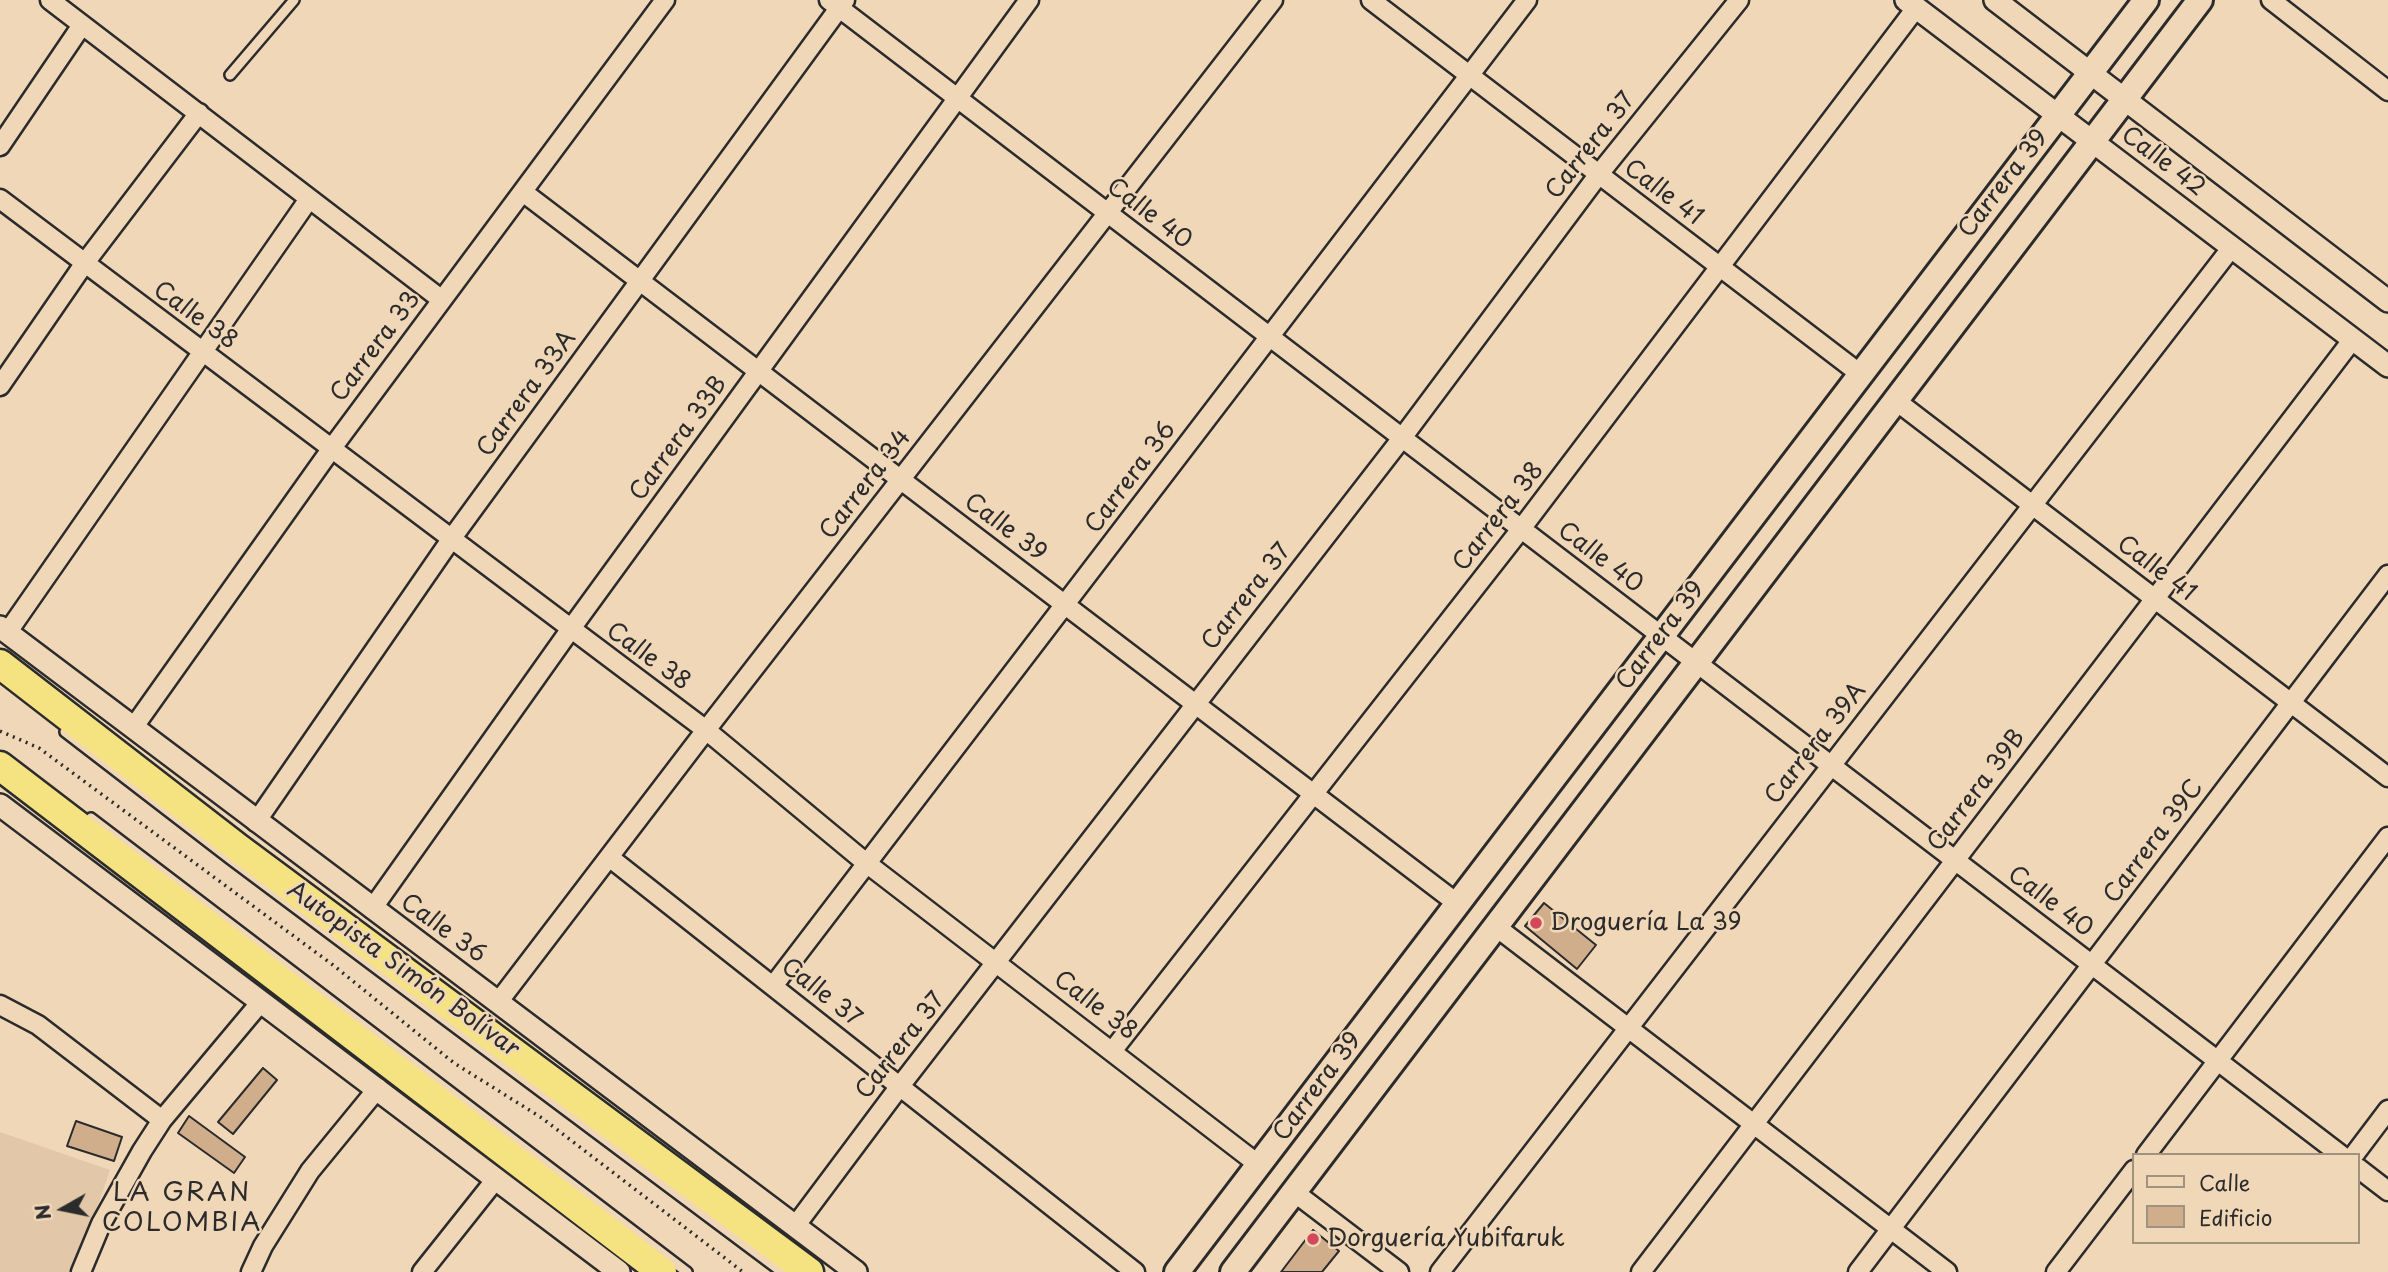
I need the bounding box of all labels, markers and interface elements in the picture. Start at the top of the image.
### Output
street label: Carrera 37 [1540,87,1642,205]
street label: Calle 42 [2115,121,2211,203]
street label: Carrera 39 [1953,124,2055,244]
street label: Calle 41 [1618,154,1708,232]
street label: Calle 40 [1101,173,1197,255]
street label: Calle 38 [147,276,243,356]
street label: Carrera 33 [325,286,427,408]
street label: Carrera 33A [471,325,583,463]
street label: Carrera 33B [624,371,734,507]
street label: Carrera 36 [1080,417,1182,539]
street label: Carrera 34 [814,424,918,546]
street label: Carrera 38 [1447,457,1551,577]
street label: Calle 39 [958,488,1052,568]
street label: Calle 40 [1552,517,1648,599]
street label: Calle 41 [2111,530,2201,608]
street label: Carrera 37 [1196,538,1298,656]
street label: Carrera 39 [1611,576,1711,696]
street label: Calle 38 [600,617,696,697]
street label: Carrera 39A [1760,677,1872,811]
street label: Carrera 39B [1922,724,2032,858]
street label: Carrera 39C [2098,774,2210,910]
street label: Calle 40 [2002,861,2098,943]
street label: Autopista Simón Bolívar [281,876,525,1064]
street label: Calle 36 [395,888,491,970]
place label: Droguería La 39 [1550,909,1741,937]
marker: Droguería La 39 [1528,915,1544,931]
street label: Calle 37 [775,953,867,1033]
street label: Calle 38 [1048,965,1142,1047]
street label: Carrera 37 [850,987,952,1105]
street label: Carrera 39 [1268,1027,1368,1147]
legend [2132,1153,2360,1244]
text: Calle [2199,1166,2250,1198]
north arrow [28,1174,98,1244]
district label: LA GRAN COLOMBIA [104,1178,260,1240]
text: Edificio [2199,1201,2272,1233]
text: N [27,1203,57,1222]
place label: Dorguería Yubifaruk [1327,1225,1565,1253]
marker: Dorguería Yubifaruk [1305,1231,1321,1247]

